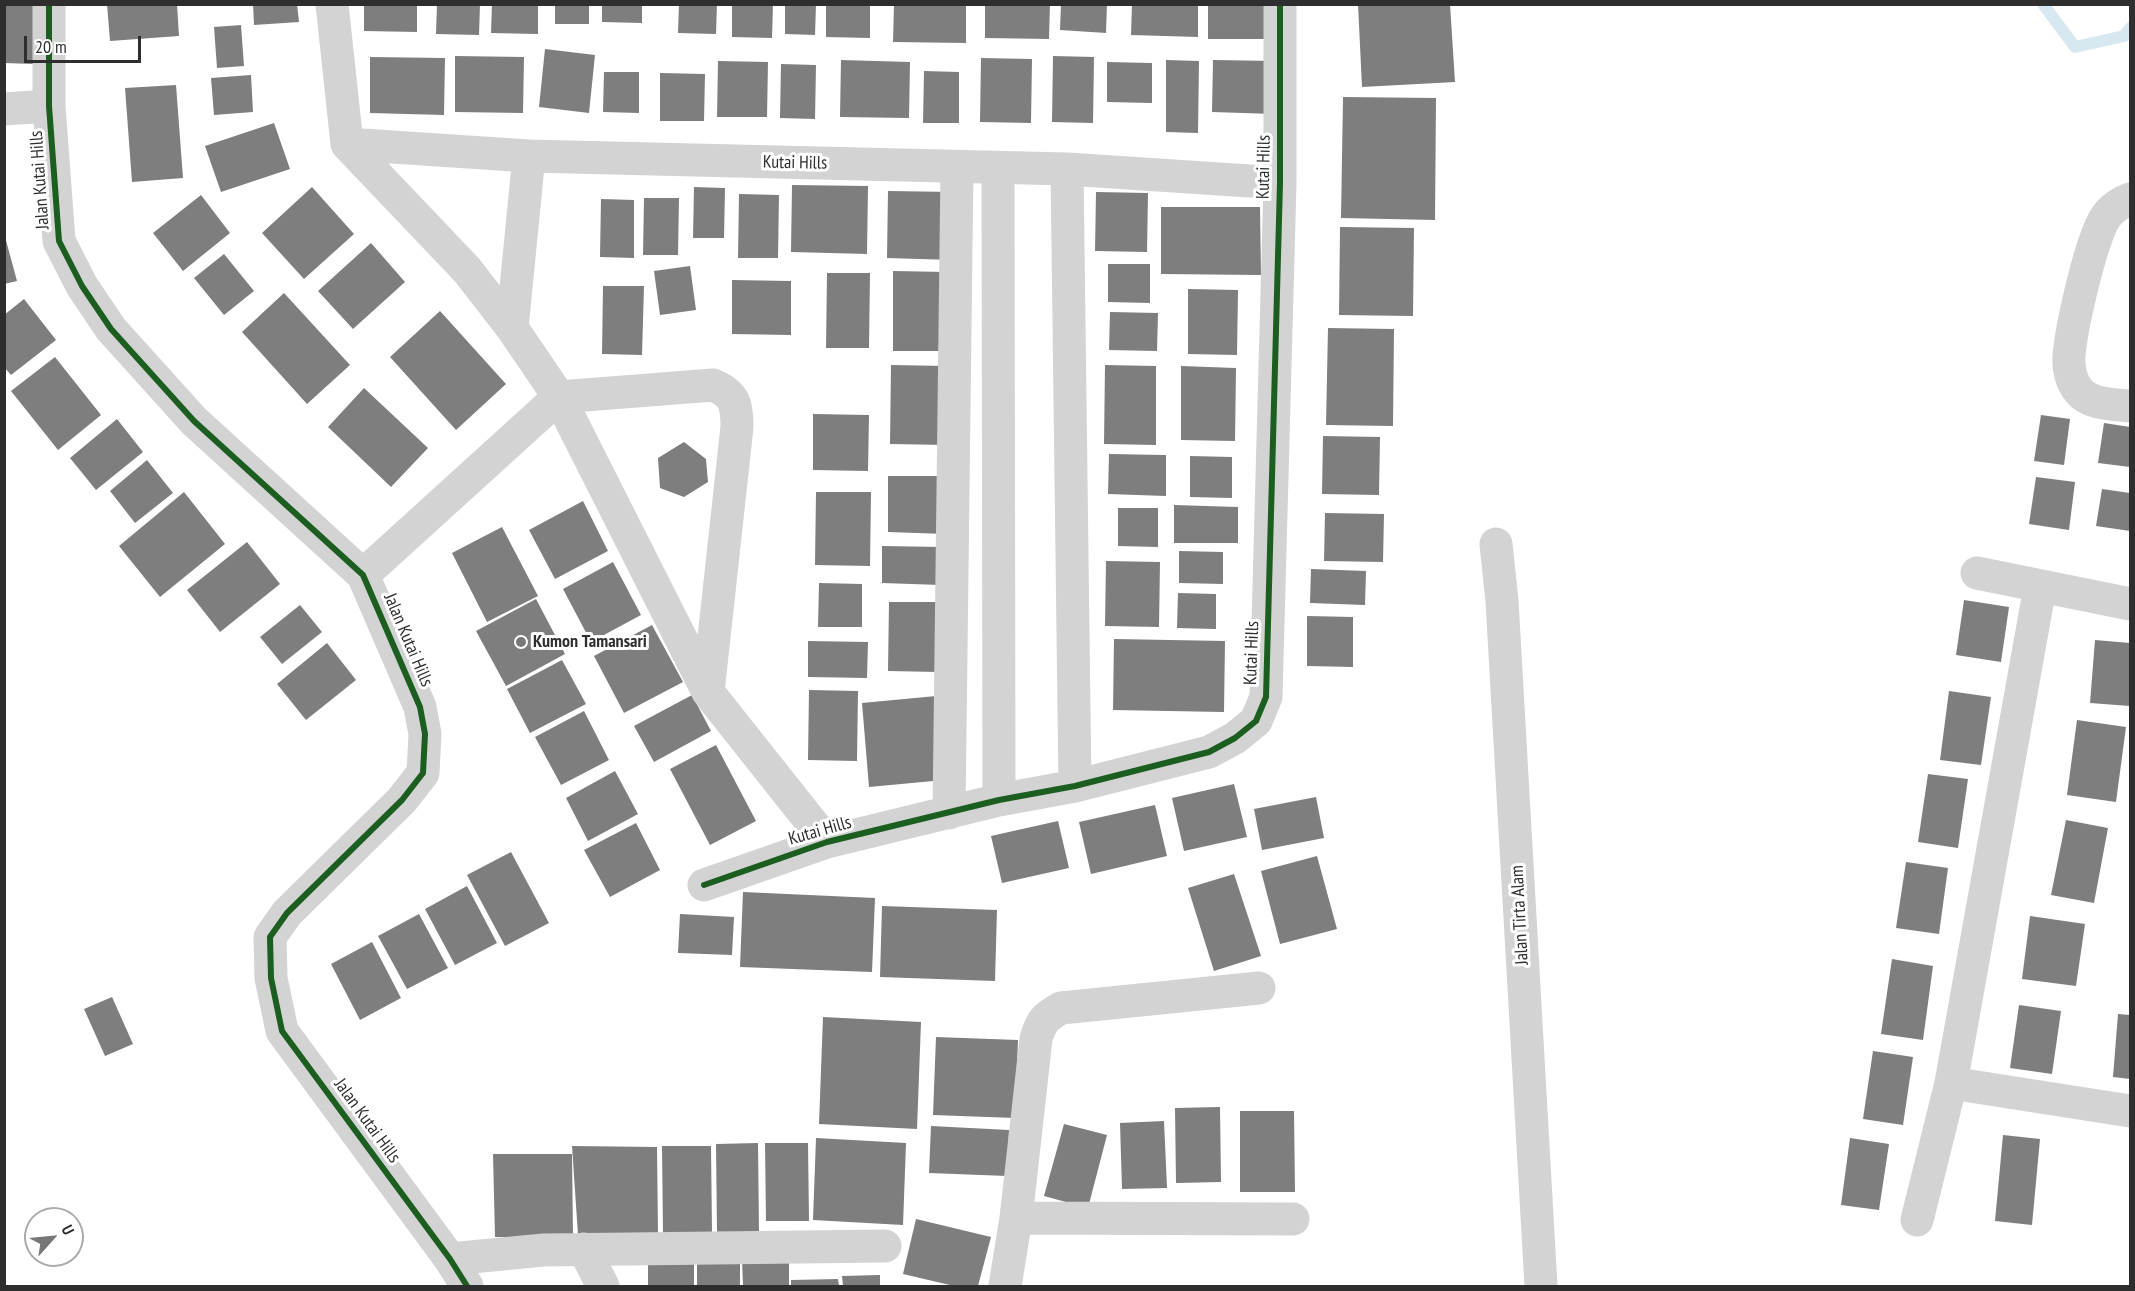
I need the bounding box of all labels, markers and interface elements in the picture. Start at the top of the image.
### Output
scale bar [27,24,144,62]
text: 20 m [35,35,67,58]
street label: Jalan Kutai Hills [26,130,54,230]
street label: Kutai Hills [1253,135,1275,199]
street label: Kutai Hills [763,152,827,174]
street label: Jalan Kutai Hills [379,590,437,690]
street label: Kutai Hills [1240,621,1264,685]
place label: Kumon Tamansari [533,631,647,653]
marker: Kumon Tamansari [514,635,528,649]
street label: Kutai Hills [786,812,854,850]
street label: Jalan Tirta Alam [1507,865,1533,965]
street label: Jalan Kutai Hills [329,1075,405,1167]
north arrow [24,1207,84,1267]
text: U [57,1222,79,1238]

